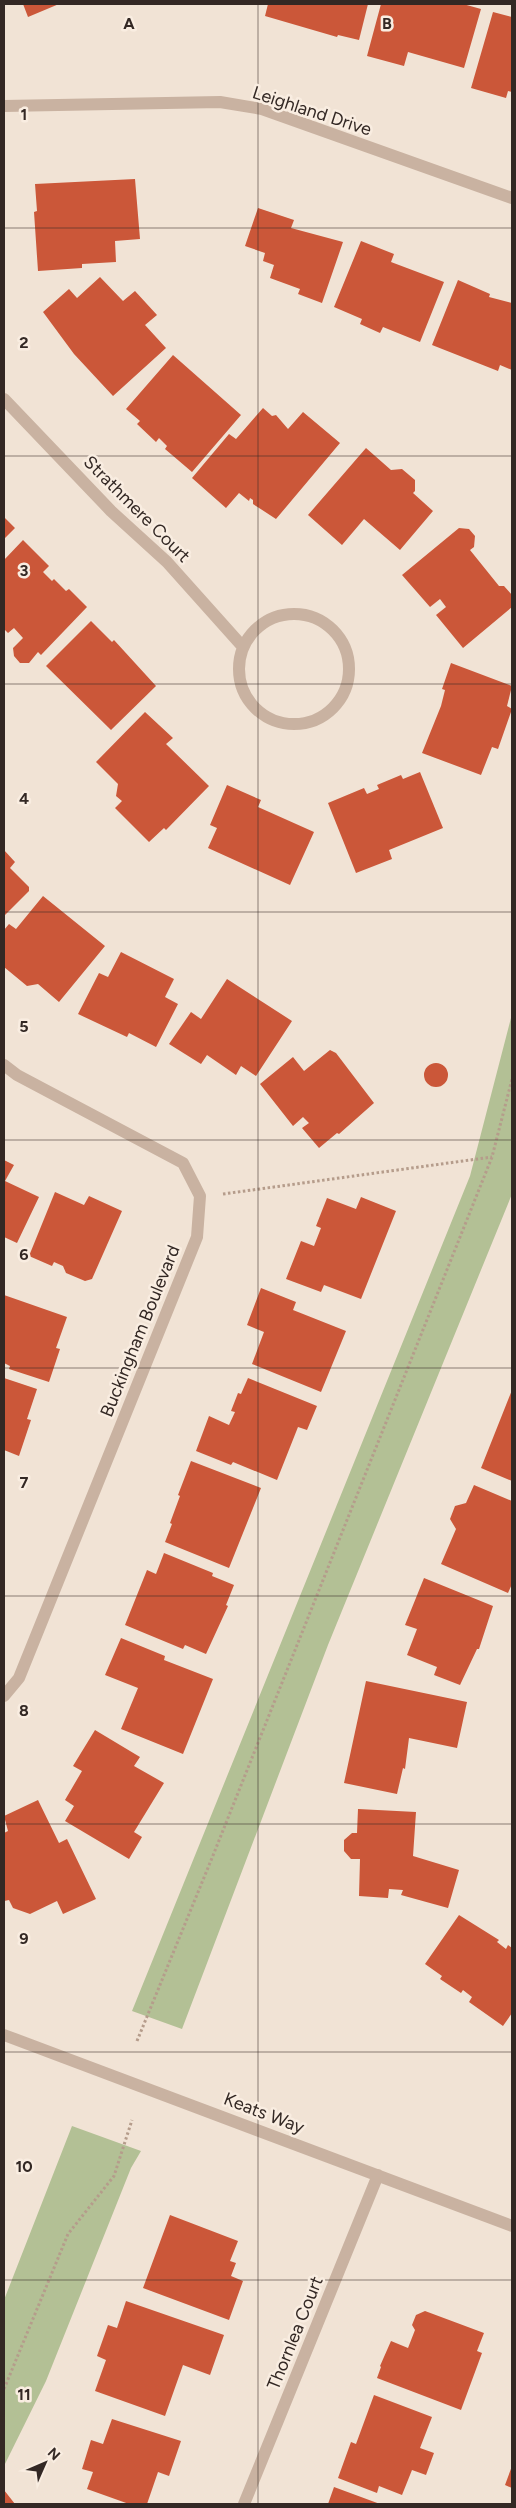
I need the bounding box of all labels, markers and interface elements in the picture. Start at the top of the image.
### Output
text: A [123,14,135,33]
text: B [382,14,392,33]
street label: Leighland Drive [250,81,374,141]
text: 1 [21,105,27,124]
text: 2 [19,333,29,352]
street label: Strathmere Court [79,451,195,567]
text: 3 [20,561,29,580]
text: 4 [19,789,29,808]
text: 5 [19,1017,29,1036]
street label: Buckingham Boulevard [95,1242,185,1420]
text: 6 [19,1245,29,1264]
text: 7 [20,1473,29,1492]
text: 8 [19,1701,29,1720]
text: 9 [19,1929,29,1948]
street label: Keats Way [221,2088,308,2139]
text: 10 [15,2157,33,2176]
street label: Thornlea Court [262,2273,328,2393]
text: 11 [17,2385,31,2404]
north arrow [20,2438,70,2488]
text: N [44,2444,64,2464]

